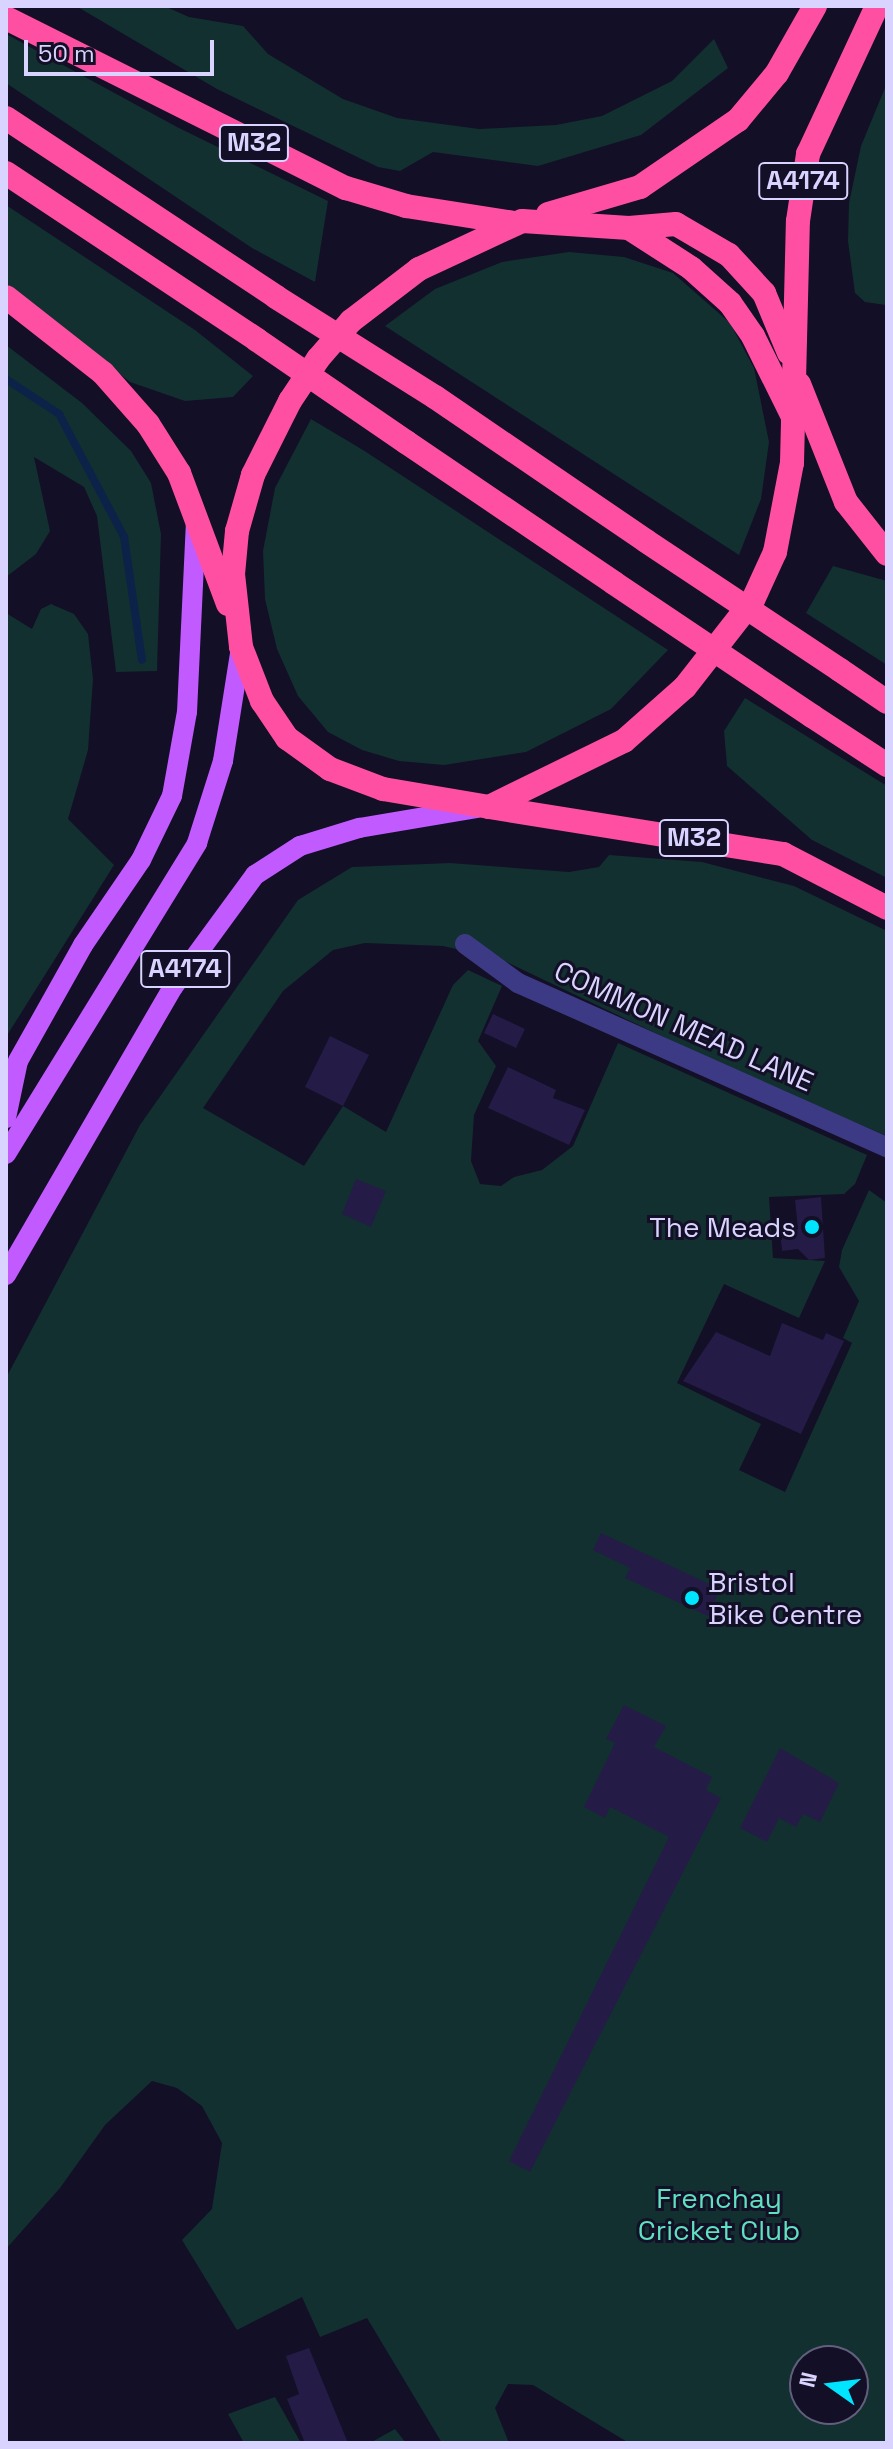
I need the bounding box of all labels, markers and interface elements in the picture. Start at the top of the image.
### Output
scale bar [28,24,218,74]
text: 50 m [38,38,95,69]
road number: M32 [218,121,290,165]
road number: A4174 [757,159,849,203]
road number: M32 [658,816,730,860]
road number: A4174 [139,947,231,991]
street label: COMMON MEAD LANE [549,954,819,1098]
place label: The Meads [649,1210,796,1244]
marker: The Meads [803,1218,821,1236]
place label: Bristol Bike Centre [708,1565,862,1631]
marker: Bristol Bike Centre [683,1589,701,1607]
park label: Frenchay Cricket Club [638,2181,800,2247]
north arrow [789,2345,869,2425]
text: N [792,2369,823,2390]

